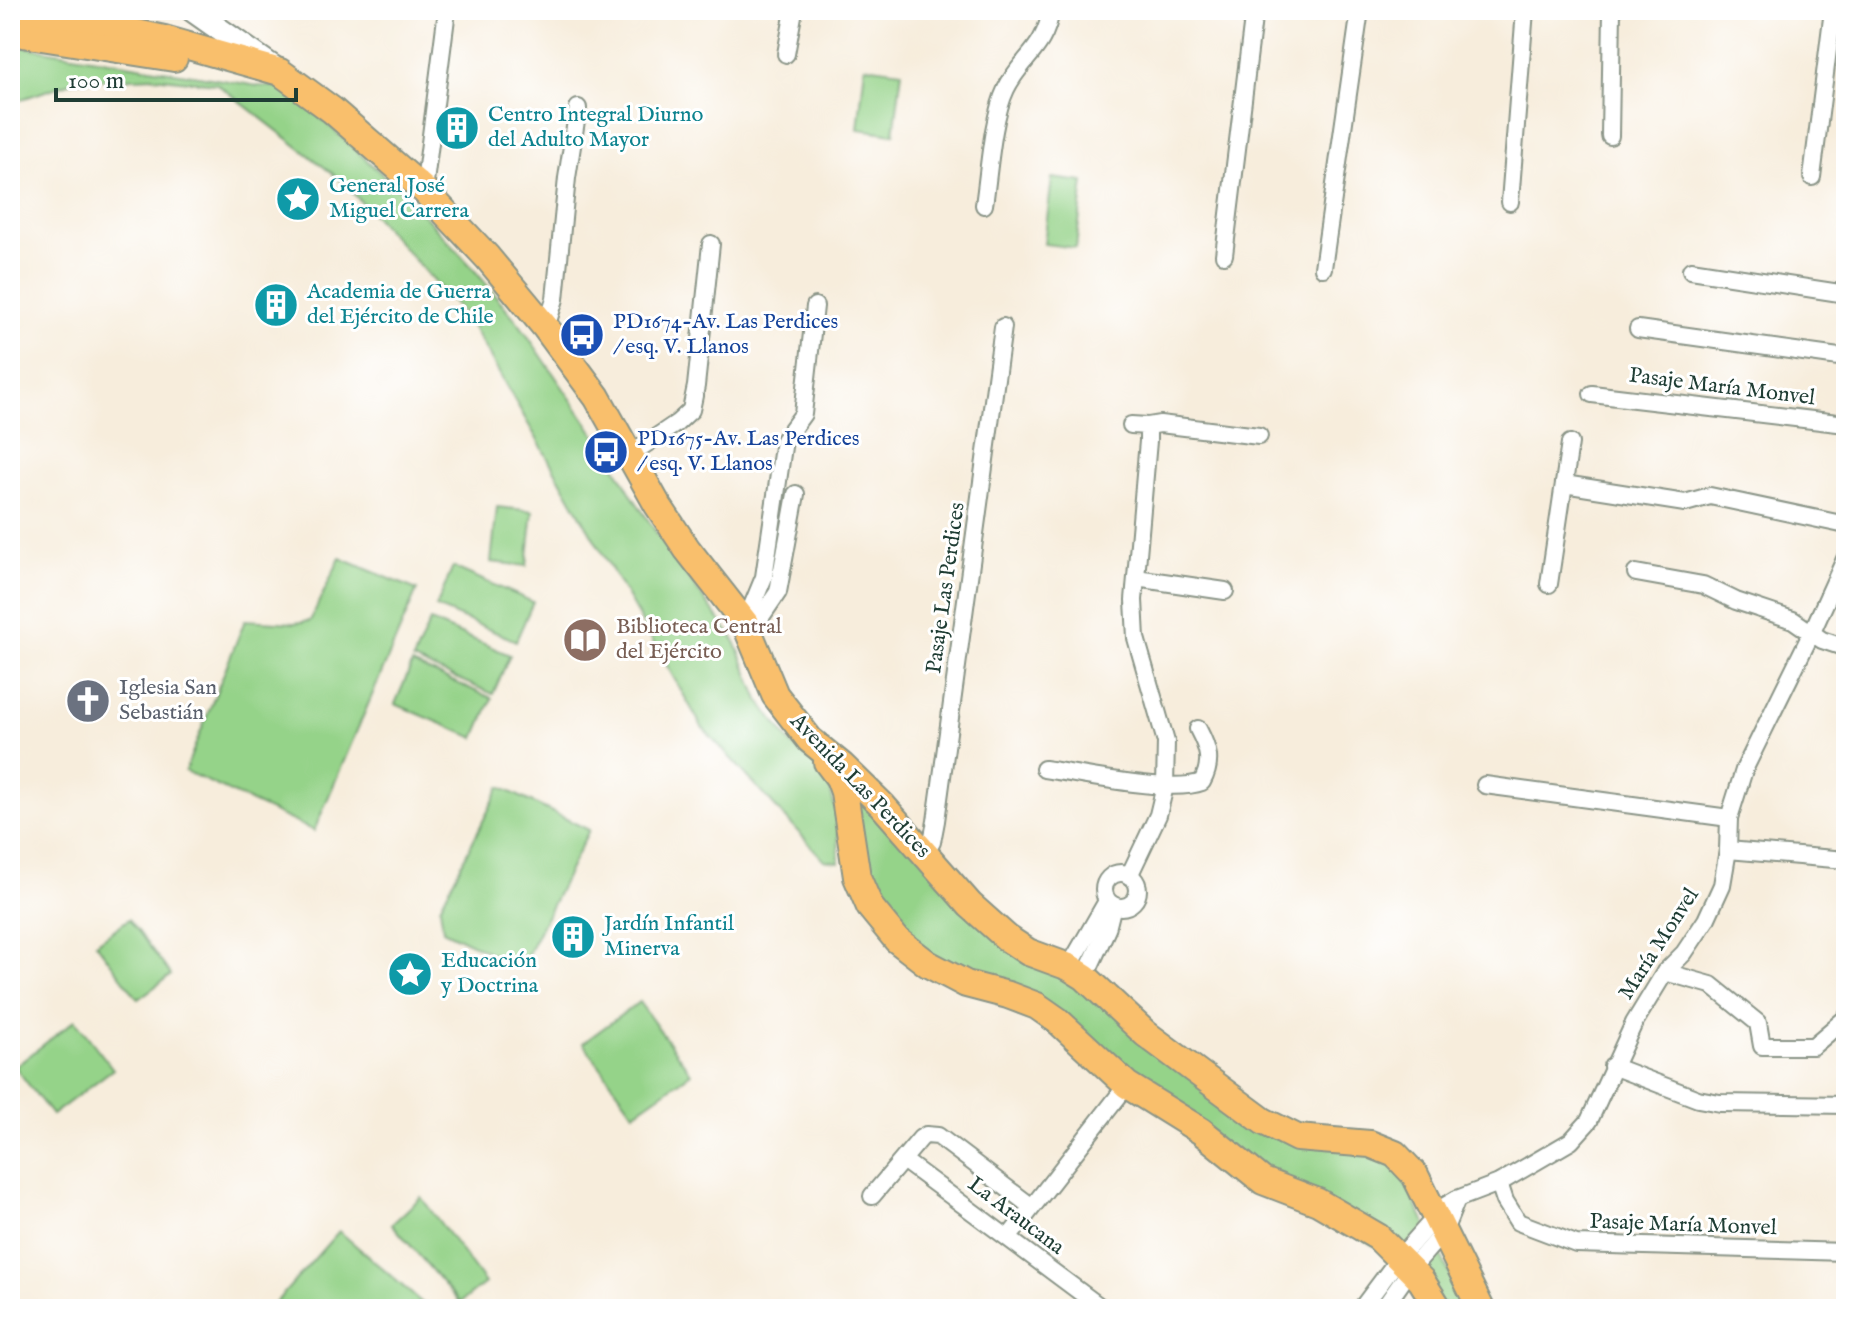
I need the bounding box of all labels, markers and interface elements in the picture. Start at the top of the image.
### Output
scale bar [56,52,296,102]
text: 100 m [68,66,124,97]
place label: Centro Integral Diurno del Adulto Mayor [488,101,704,154]
building icon: Centro Integral Diurno del Adulto Mayor [433,104,481,152]
place label: General José Miguel Carrera [329,172,469,225]
place icon: General José Miguel Carrera [274,175,322,223]
place label: Academia de Guerra del Ejército de Chile [306,278,494,331]
building icon: Academia de Guerra del Ejército de Chile [252,281,300,329]
place label: PD1674-Av. Las Perdices / esq. V. Llanos [613,308,838,361]
bus stop icon: PD1674-Av. Las Perdices / esq. V. Llanos [558,311,606,359]
street label: Pasaje María Monvel [1627,362,1817,412]
place label: PD1675-Av. Las Perdices / esq. V. Llanos [637,425,860,478]
bus stop icon: PD1675-Av. Las Perdices / esq. V. Llanos [582,428,630,476]
street label: Pasaje Las Perdices [920,501,972,675]
place label: Biblioteca Central del Ejército [616,613,782,666]
library icon: Biblioteca Central del Ejército [561,616,609,664]
place label: Iglesia San Sebastián [119,674,217,727]
church icon: Iglesia San Sebastián [64,677,112,725]
street label: Avenida Las Perdices [783,707,936,864]
street label: María Monvel [1612,883,1706,1005]
place label: Jardín Infantil Minerva [601,910,734,963]
building icon: Jardín Infantil Minerva [549,913,597,961]
place label: Educación y Doctrina [440,947,539,1000]
place icon: Educación y Doctrina [386,950,434,998]
street label: La Araucana [962,1171,1070,1262]
street label: Pasaje María Monvel [1589,1208,1777,1242]

